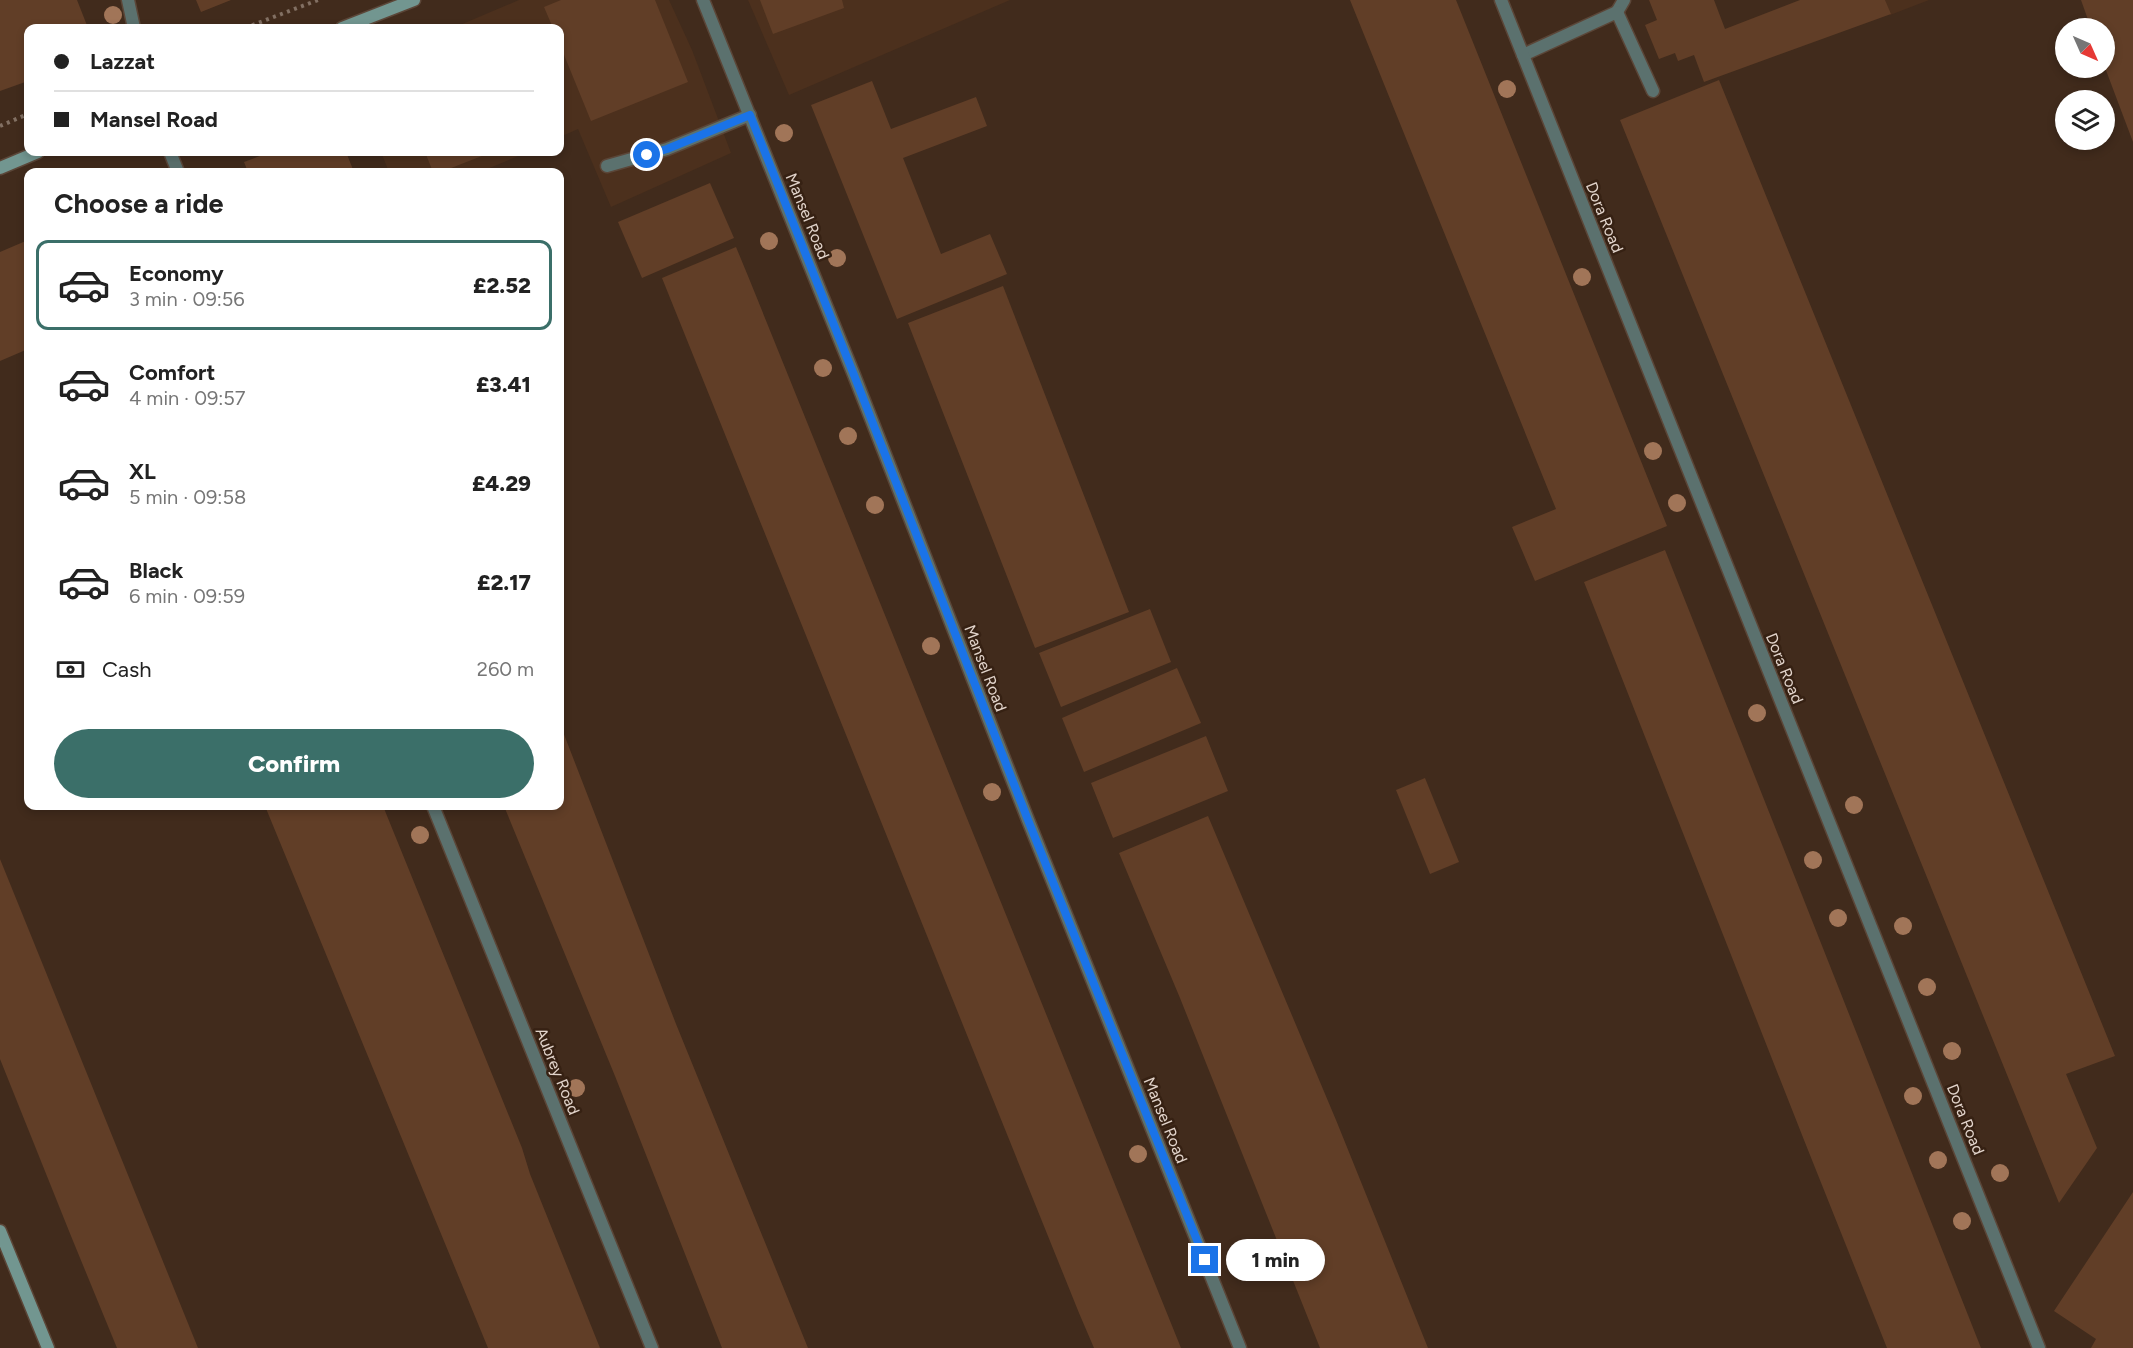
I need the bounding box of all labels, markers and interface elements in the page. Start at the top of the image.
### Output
north arrow [2055,18,2115,78]
map controls [2055,18,2115,150]
text: Lazzat [90,48,155,75]
button: layers [2055,90,2115,150]
text: Mansel Road [90,106,218,133]
route start [633,141,660,168]
street label: Mansel Road [782,170,833,262]
street label: Dora Road [1582,179,1627,255]
text: Choose a ride [54,187,223,220]
icon: car [57,258,111,312]
text: Economy [129,260,224,287]
text: £2.52 [473,272,531,299]
text: 3 min · 09:56 [129,287,245,311]
icon: car [57,357,111,411]
text: Comfort [129,359,215,386]
text: £3.41 [476,371,531,398]
text: 4 min · 09:57 [129,386,246,410]
icon: car [57,456,111,510]
text: XL [129,458,156,485]
text: £4.29 [472,470,531,497]
text: 5 min · 09:58 [129,485,246,509]
icon: car [57,555,111,609]
text: Black [129,557,183,584]
text: £2.17 [477,569,531,596]
text: 6 min · 09:59 [129,584,245,608]
street label: Mansel Road [960,622,1011,714]
street label: Dora Road [1762,630,1807,706]
icon: cash [54,653,87,686]
text: Cash [102,656,152,683]
text: 260 m [477,657,534,681]
button: Confirm [54,729,534,798]
street label: Aubrey Road [531,1025,584,1118]
street label: Mansel Road [1140,1074,1191,1166]
street label: Dora Road [1943,1081,1988,1157]
callout: 1 min [1226,1239,1325,1281]
route end [1191,1246,1218,1273]
text: 1 min [1252,1248,1299,1272]

